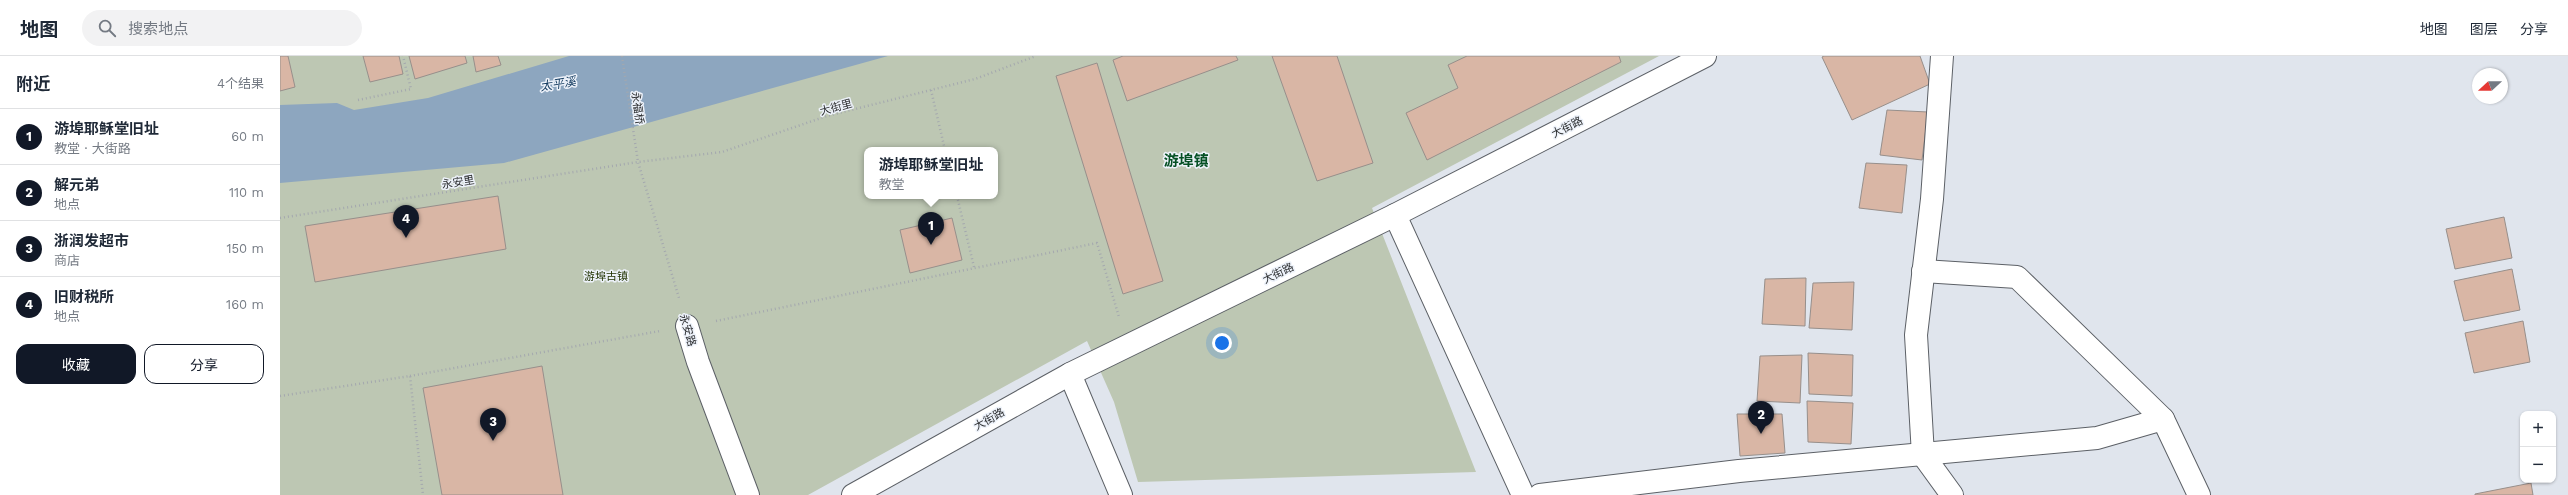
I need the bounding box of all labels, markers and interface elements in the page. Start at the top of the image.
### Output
search box [82,10,362,46]
icon: search [96,17,118,39]
text: 地图 [20,18,58,41]
text: 搜索地点 [128,20,188,38]
text: 地图 [2420,21,2448,37]
text: 图层 [2470,21,2498,37]
text: 分享 [2520,21,2548,37]
north arrow [2472,68,2508,104]
text: 附近 [16,74,50,94]
water label: 太平溪 [539,74,579,94]
text: 4个结果 [217,76,264,91]
street label: 永福桥 [629,91,646,125]
street label: 大街里 [819,97,854,118]
street label: 大街路 [1550,114,1585,141]
text: 游埠耶稣堂旧址 [54,120,159,138]
text: 1 [26,129,32,144]
text: 60 m [231,129,264,144]
text: 教堂 · 大街路 [54,141,131,156]
popup [864,147,998,199]
district label: 游埠镇 [1163,152,1209,170]
text: 游埠耶稣堂旧址 [878,156,984,174]
street label: 永安里 [441,173,475,191]
text: 解元弟 [54,176,99,194]
text: 教堂 [878,177,905,192]
text: 2 [25,185,33,200]
text: 110 m [229,185,264,200]
text: 地点 [54,197,80,212]
pin: 4 [393,205,419,238]
pin: 1 [918,212,944,245]
text: 浙润发超市 [54,232,129,250]
text: 3 [25,241,33,256]
text: 150 m [226,241,264,256]
text: 商店 [54,253,80,268]
street label: 大街路 [1261,260,1296,287]
park label: 游埠古镇 [584,270,628,283]
text: 旧财税所 [54,288,114,306]
text: 4 [25,297,33,312]
text: 160 m [226,297,264,312]
text: 地点 [54,309,80,324]
street label: 永安路 [677,312,698,348]
your location [1212,333,1232,353]
button: 收藏 [16,344,136,384]
button: 分享 [144,344,264,384]
pin: 2 [1748,401,1774,434]
street label: 大街路 [972,406,1007,433]
pin: 3 [480,408,506,441]
map controls [2520,411,2556,483]
button: + [2520,411,2556,447]
button: − [2520,447,2556,483]

